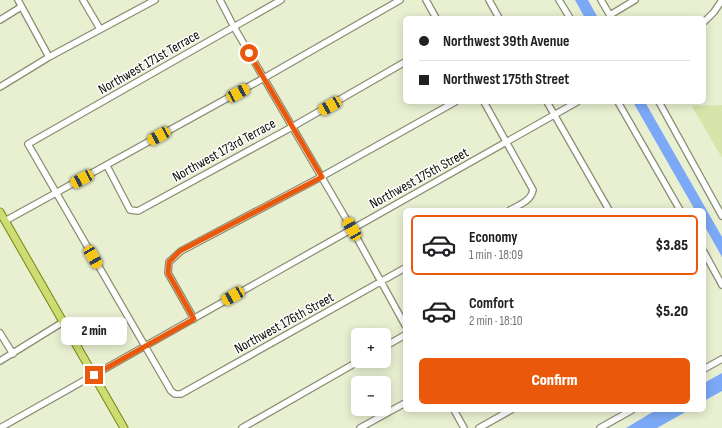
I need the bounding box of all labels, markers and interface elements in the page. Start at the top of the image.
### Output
street label: Northwest 171st Terrace [95,26,203,98]
text: Northwest 39th Avenue [443,32,569,51]
route start [240,44,258,62]
text: Northwest 175th Street [443,70,569,89]
car [225,82,251,104]
car [317,95,343,117]
street label: Northwest 173rd Terrace [169,115,279,185]
car [146,125,172,147]
street label: Northwest 175th Street [367,144,471,212]
car [69,168,95,190]
car [341,216,363,242]
icon: car [421,227,457,263]
text: Economy [469,228,518,247]
text: $3.85 [656,236,688,255]
car [82,244,104,270]
text: 1 min · 18:09 [469,247,523,263]
car [220,285,246,307]
street label: Northwest 176th Street [231,289,337,357]
icon: car [421,293,457,329]
text: Comfort [469,294,514,313]
text: $5.20 [655,302,688,321]
text: 2 min · 18:10 [469,313,523,329]
callout: 2 min [61,317,127,345]
text: 2 min [81,323,107,339]
map controls [351,328,391,416]
button: + [351,328,391,368]
button: Confirm [419,358,690,404]
route end [85,366,103,384]
button: − [351,376,391,416]

